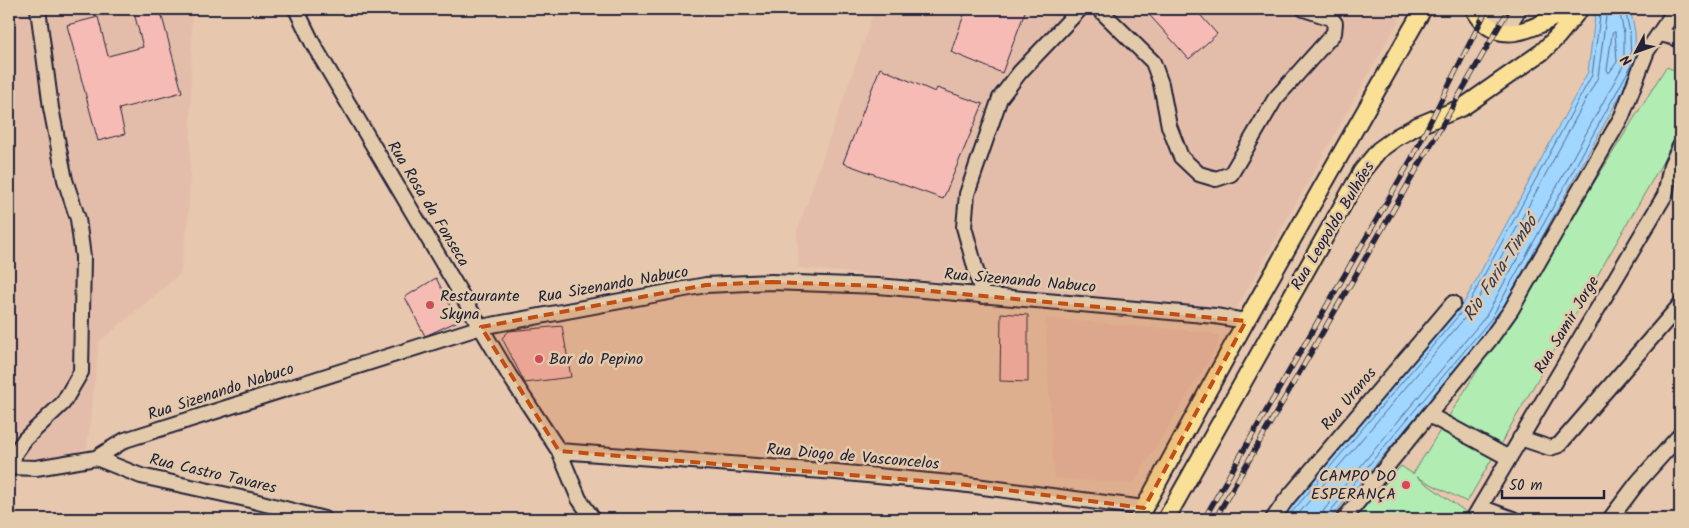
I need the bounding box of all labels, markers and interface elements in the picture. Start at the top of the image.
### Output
north arrow [1612,28,1662,78]
text: N [1616,49,1638,70]
street label: Rua Rosa da Fonseca [380,136,476,272]
street label: Rua Leopoldo Bulhões [1285,157,1381,295]
water label: Rio Faria-Timbó [1456,207,1548,328]
street label: Rua Sizenando Nabuco [536,259,690,311]
street label: Rua Sizenando Nabuco [943,262,1097,300]
street label: Rua Samir Jorge [1528,271,1606,379]
place label: Restaurante Skyna [440,284,519,327]
marker: Restaurante Skyna [424,299,436,311]
place label: Bar do Pepino [549,347,643,372]
marker: Bar do Pepino [533,353,545,365]
street label: Rua Sizenando Nabuco [145,357,297,427]
street label: Rua Uranos [1315,362,1383,436]
street label: Rua Diogo de Vasconcelos [766,437,941,477]
street label: Rua Castro Tavares [147,447,279,501]
place label: CAMPO DO ESPERANÇA [1311,464,1396,507]
scale bar [1502,468,1604,500]
text: 50 m [1509,474,1543,498]
marker: CAMPO DO ESPERANÇA [1400,479,1412,491]

